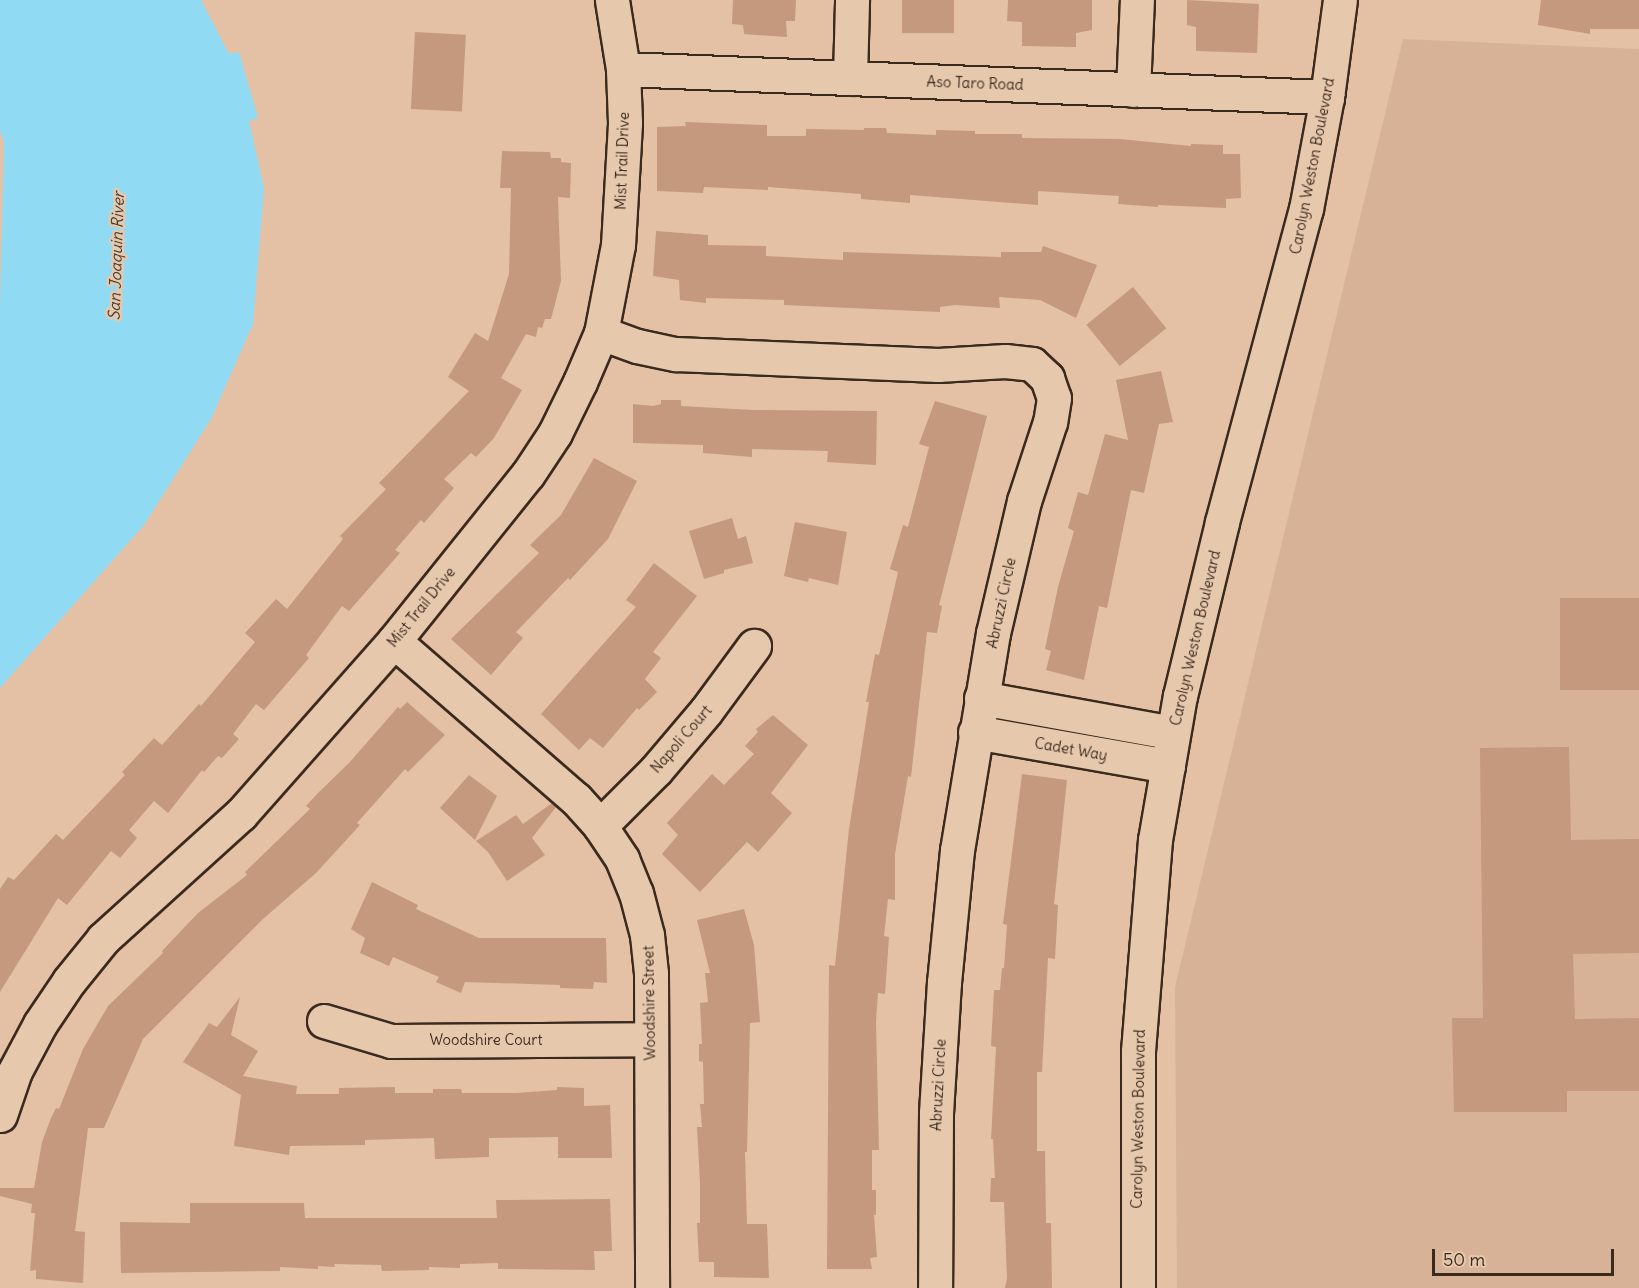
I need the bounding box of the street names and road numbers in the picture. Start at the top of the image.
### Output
street label: Aso Taro Road [926,72,1024,94]
street label: Carolyn Weston Boulevard [1286,76,1338,256]
street label: Mist Trail Drive [611,112,633,210]
street label: Carolyn Weston Boulevard [1166,548,1224,728]
street label: Abruzzi Circle [983,556,1019,650]
street label: Mist Trail Drive [383,563,459,651]
street label: Napoli Court [647,701,715,777]
street label: Cadet Way [1033,734,1109,764]
street label: Woodshire Street [639,945,659,1061]
street label: Carolyn Weston Boulevard [1127,1029,1149,1209]
street label: Woodshire Court [429,1031,543,1049]
street label: Abruzzi Circle [927,1038,949,1132]

